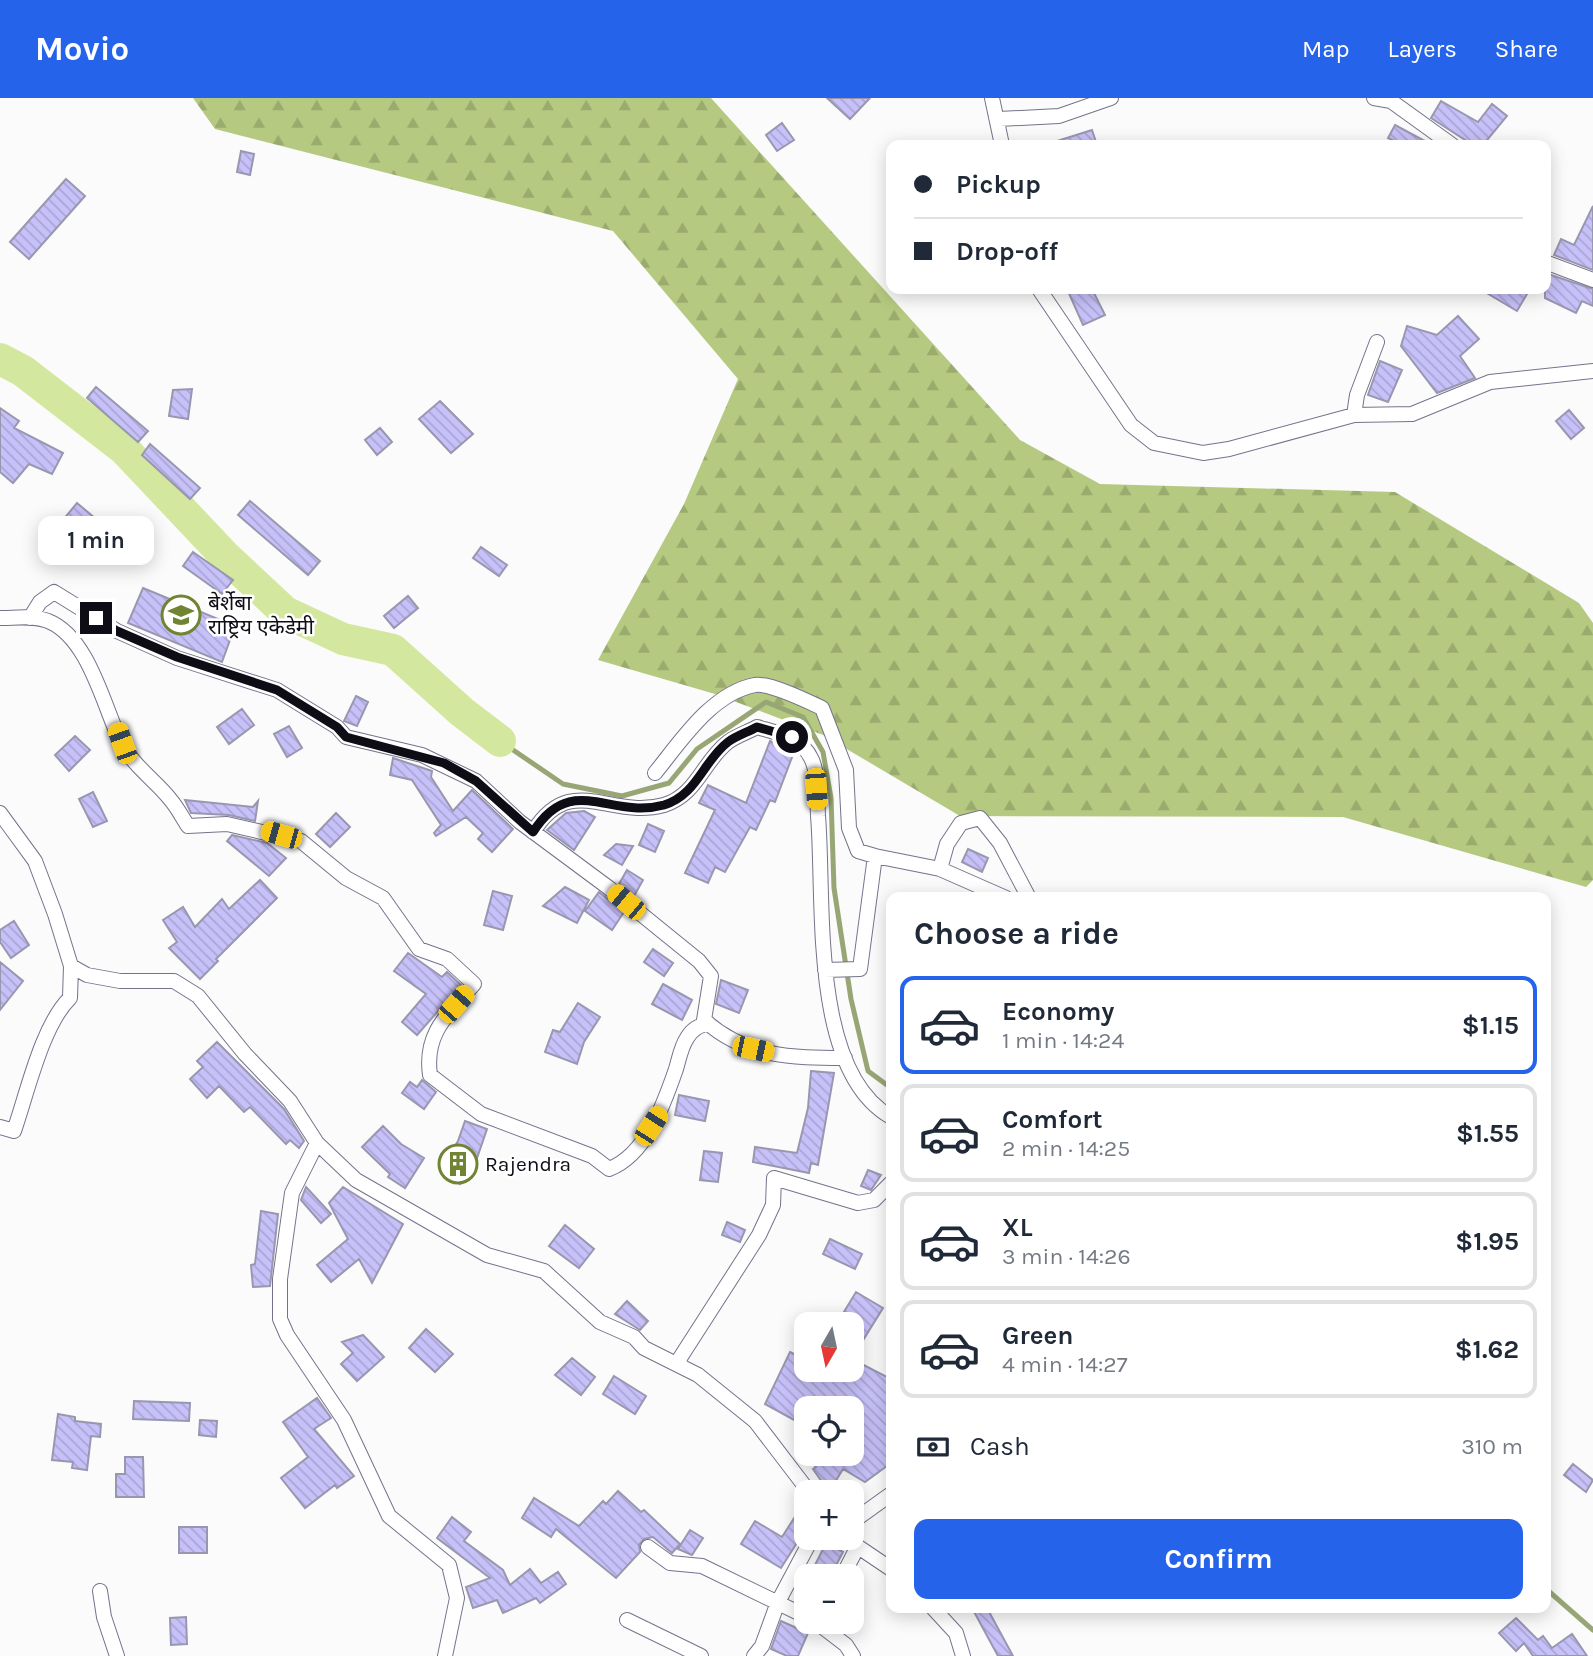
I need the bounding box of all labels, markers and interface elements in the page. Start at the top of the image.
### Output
text: Movio [35,30,129,68]
text: Map [1302,35,1350,63]
text: Layers [1388,35,1457,63]
text: Share [1495,35,1558,63]
text: Pickup [956,169,1041,200]
text: Drop-off [956,236,1058,267]
callout: 1 min [38,517,154,566]
text: 1 min [67,527,125,554]
place label: बेर्शेबा राष्ट्रिय एकेडेमी [208,591,314,639]
school or university icon: बेर्शेबा राष्ट्रिय एकेडेमी [160,594,202,636]
route end [80,602,112,634]
car [105,720,140,766]
route start [776,721,808,753]
car [805,767,828,811]
car [258,819,305,851]
car [604,880,649,924]
text: Choose a ride [914,915,1119,952]
car [435,981,478,1027]
icon: car [918,994,981,1057]
text: Economy [1002,996,1114,1027]
text: $1.15 [1462,1010,1519,1041]
text: 1 min · 14:24 [1002,1027,1124,1054]
car [731,1034,776,1064]
icon: car [918,1102,981,1165]
car [631,1103,672,1149]
text: Comfort [1002,1104,1103,1135]
text: $1.55 [1456,1118,1519,1149]
text: 2 min · 14:25 [1002,1135,1130,1162]
building icon: Rajendra [437,1143,479,1185]
place label: Rajendra [485,1152,571,1176]
icon: car [918,1210,981,1273]
text: XL [1002,1212,1033,1243]
text: $1.95 [1455,1226,1519,1257]
text: 3 min · 14:26 [1002,1243,1131,1270]
north arrow [794,1312,864,1382]
map controls [794,1312,864,1634]
icon: car [918,1318,981,1381]
text: Green [1002,1320,1074,1351]
text: $1.62 [1455,1334,1519,1365]
text: 4 min · 14:27 [1002,1351,1127,1378]
button: locate [794,1396,864,1466]
icon: cash [914,1428,952,1466]
text: Cash [970,1431,1030,1462]
text: 310 m [1461,1433,1523,1460]
button: + [794,1480,864,1550]
button: Confirm [914,1519,1523,1599]
button: − [794,1564,864,1634]

